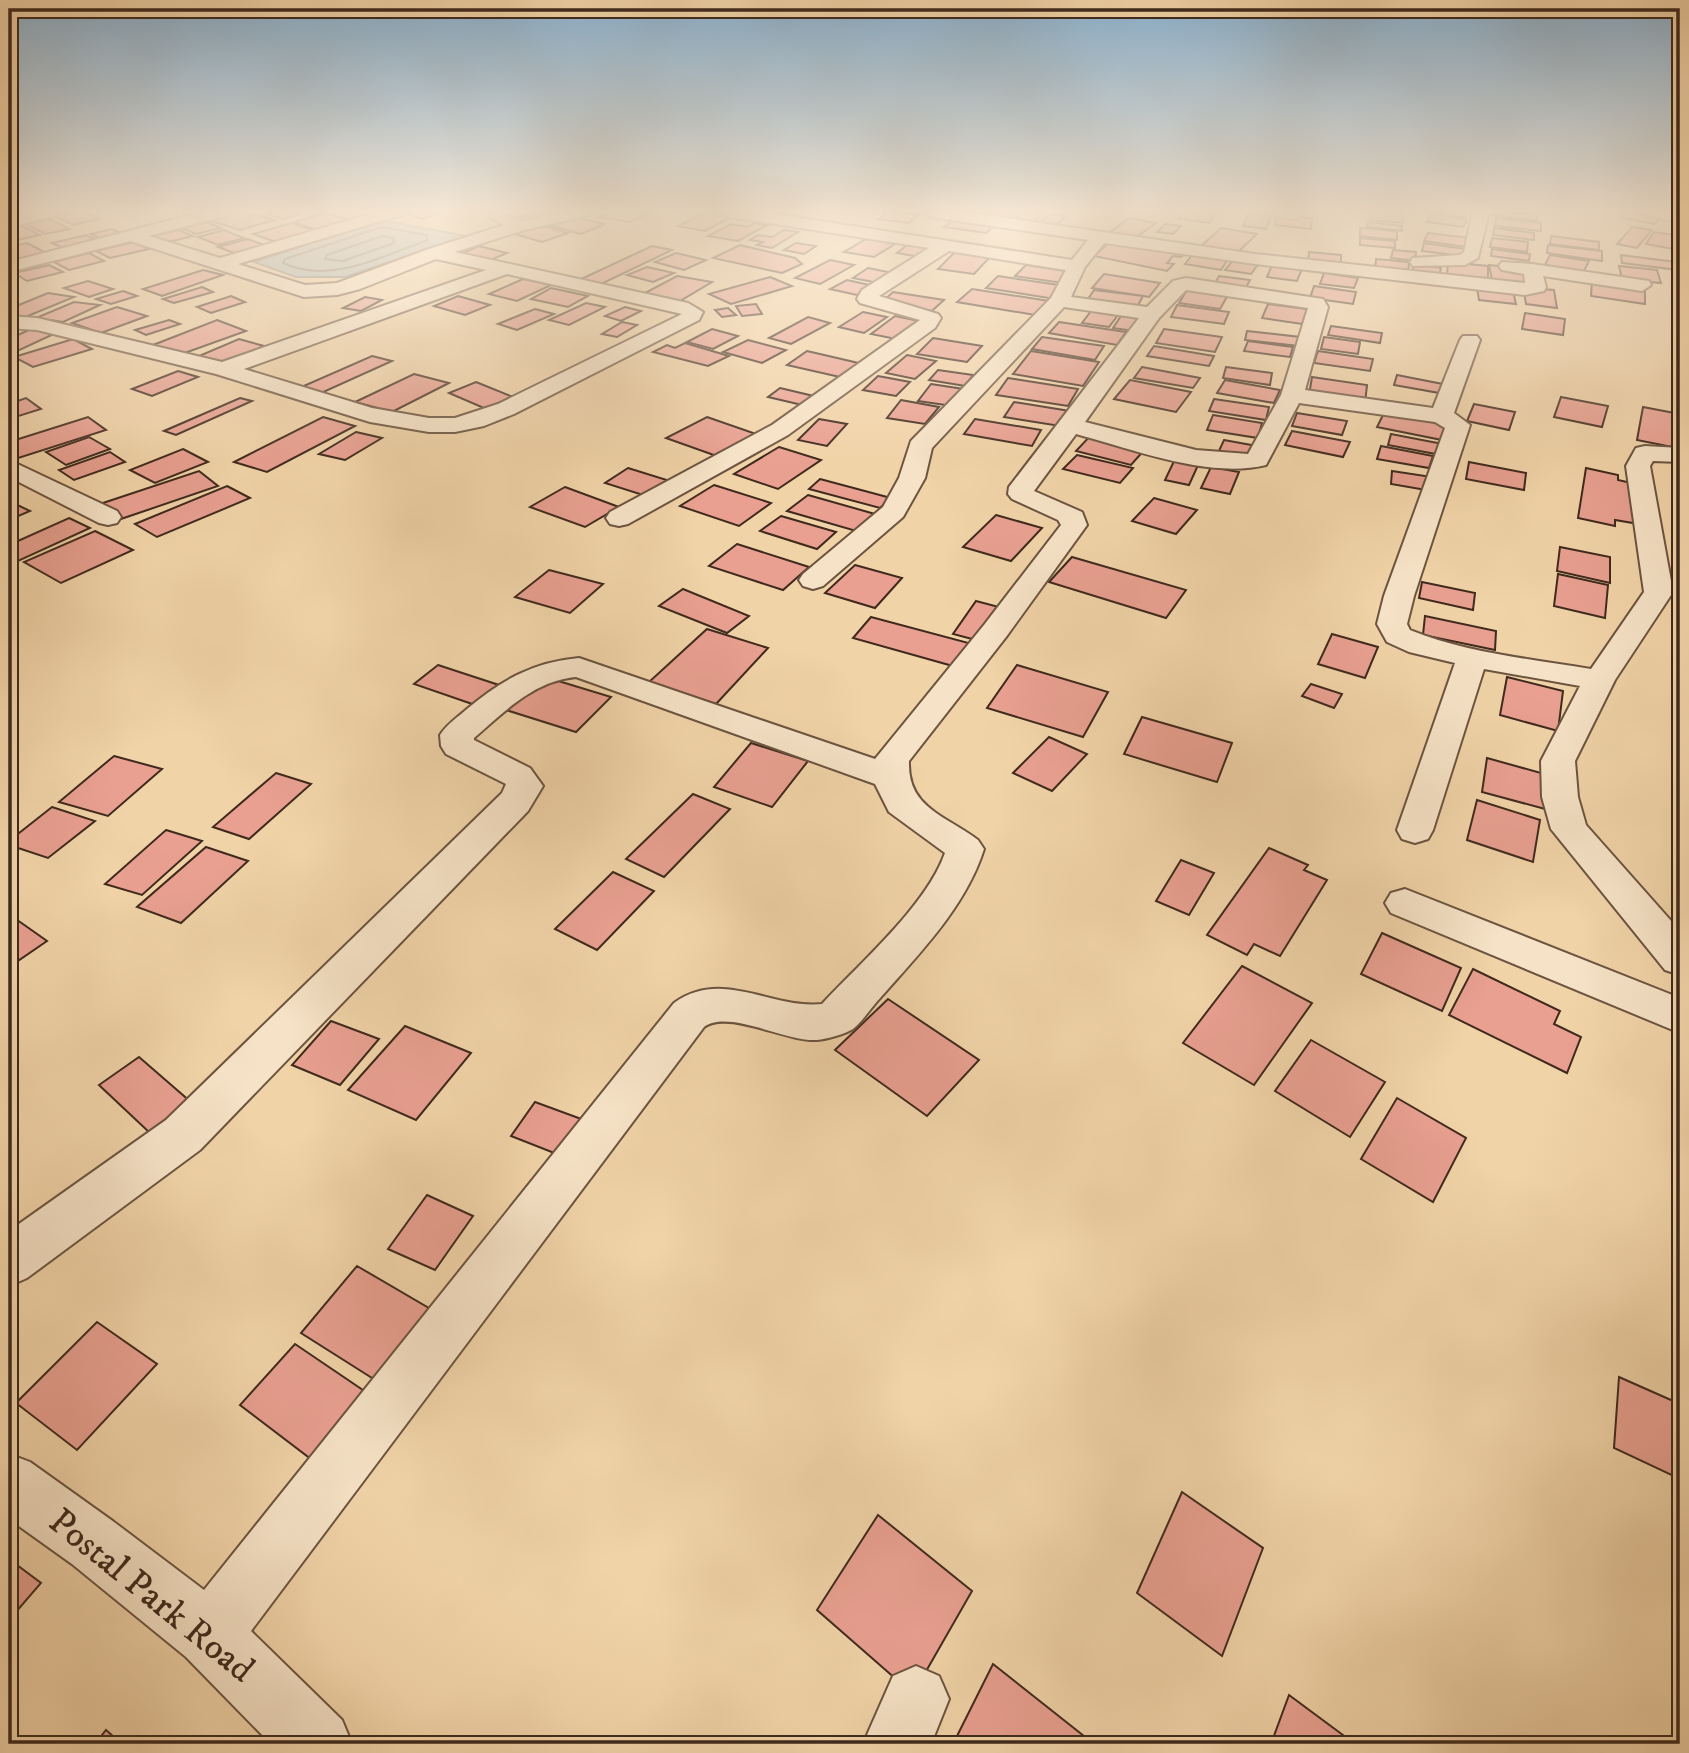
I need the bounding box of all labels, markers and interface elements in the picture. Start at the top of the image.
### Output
street label: Postal Park Road [39,1499,264,1694]

